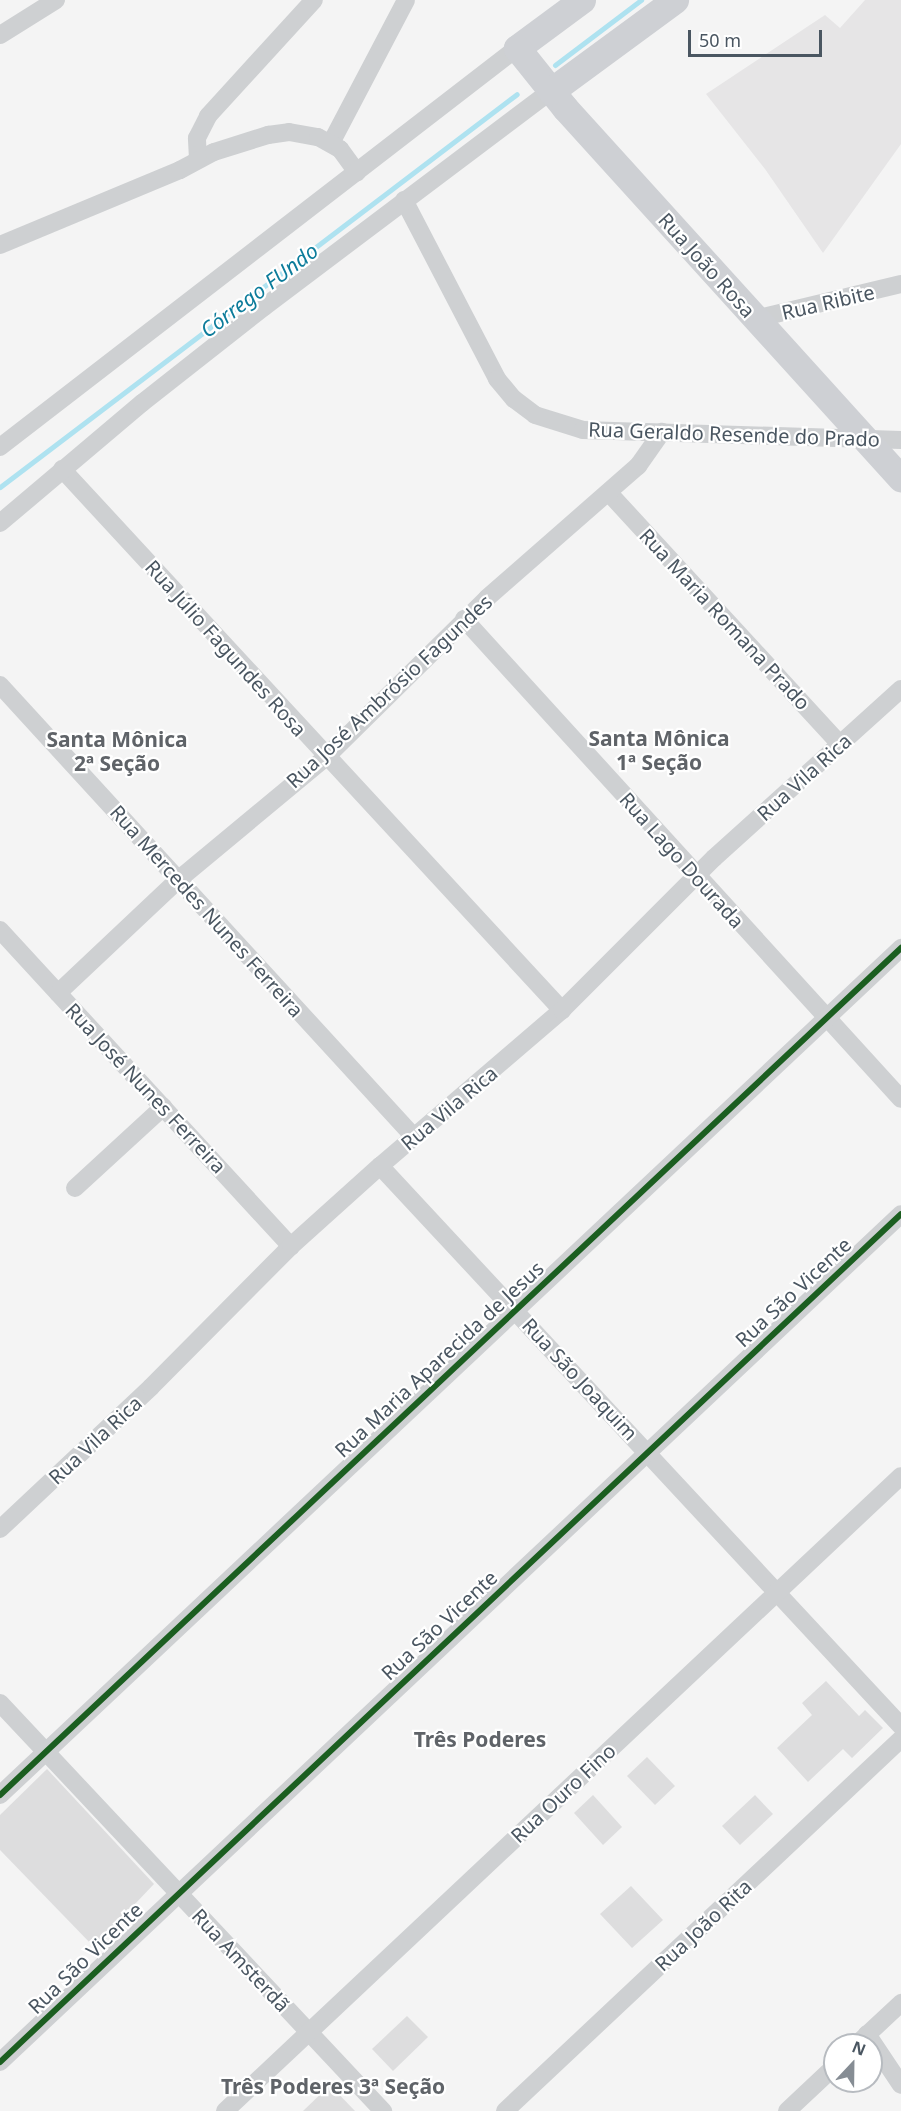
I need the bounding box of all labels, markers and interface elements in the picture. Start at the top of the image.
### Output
scale bar [691,18,824,56]
text: 50 m [699,28,741,52]
street label: Rua João Rosa [654,208,760,322]
water label: Córrego FUndo [195,238,323,342]
street label: Rua Ribite [779,280,877,324]
street label: Rua Geraldo Resende do Prado [588,417,880,451]
street label: Rua Maria Romana Prado [635,523,815,715]
street label: Rua Júlio Fagundes Rosa [140,555,312,741]
street label: Rua José Ambrósio Fagundes [281,589,497,793]
district label: Santa Mônica 1ª Seção [588,725,730,775]
district label: Santa Mônica 2ª Seção [46,726,188,776]
street label: Rua Vila Rica [752,728,856,826]
street label: Rua Lago Dourada [615,787,749,933]
street label: Rua Mercedes Nunes Ferreira [105,800,309,1022]
street label: Rua José Nunes Ferreira [61,998,231,1178]
street label: Rua Vila Rica [396,1061,502,1155]
street label: Rua São Vicente [730,1232,856,1352]
street label: Rua Maria Aparecida de Jesus [330,1256,548,1462]
street label: Rua São Joaquim [517,1313,643,1445]
street label: Rua Vila Rica [44,1391,146,1489]
street label: Rua São Vicente [376,1565,502,1685]
district label: Três Poderes [414,1726,546,1752]
street label: Rua Ouro Fino [506,1738,620,1848]
street label: Rua João Rita [650,1874,756,1976]
street label: Rua São Vicente [23,1897,147,2019]
street label: Rua Amsterdã [187,1903,295,2017]
north arrow [823,2033,883,2093]
text: N [849,2036,869,2061]
district label: Três Poderes 3ª Seção [221,2073,445,2099]

